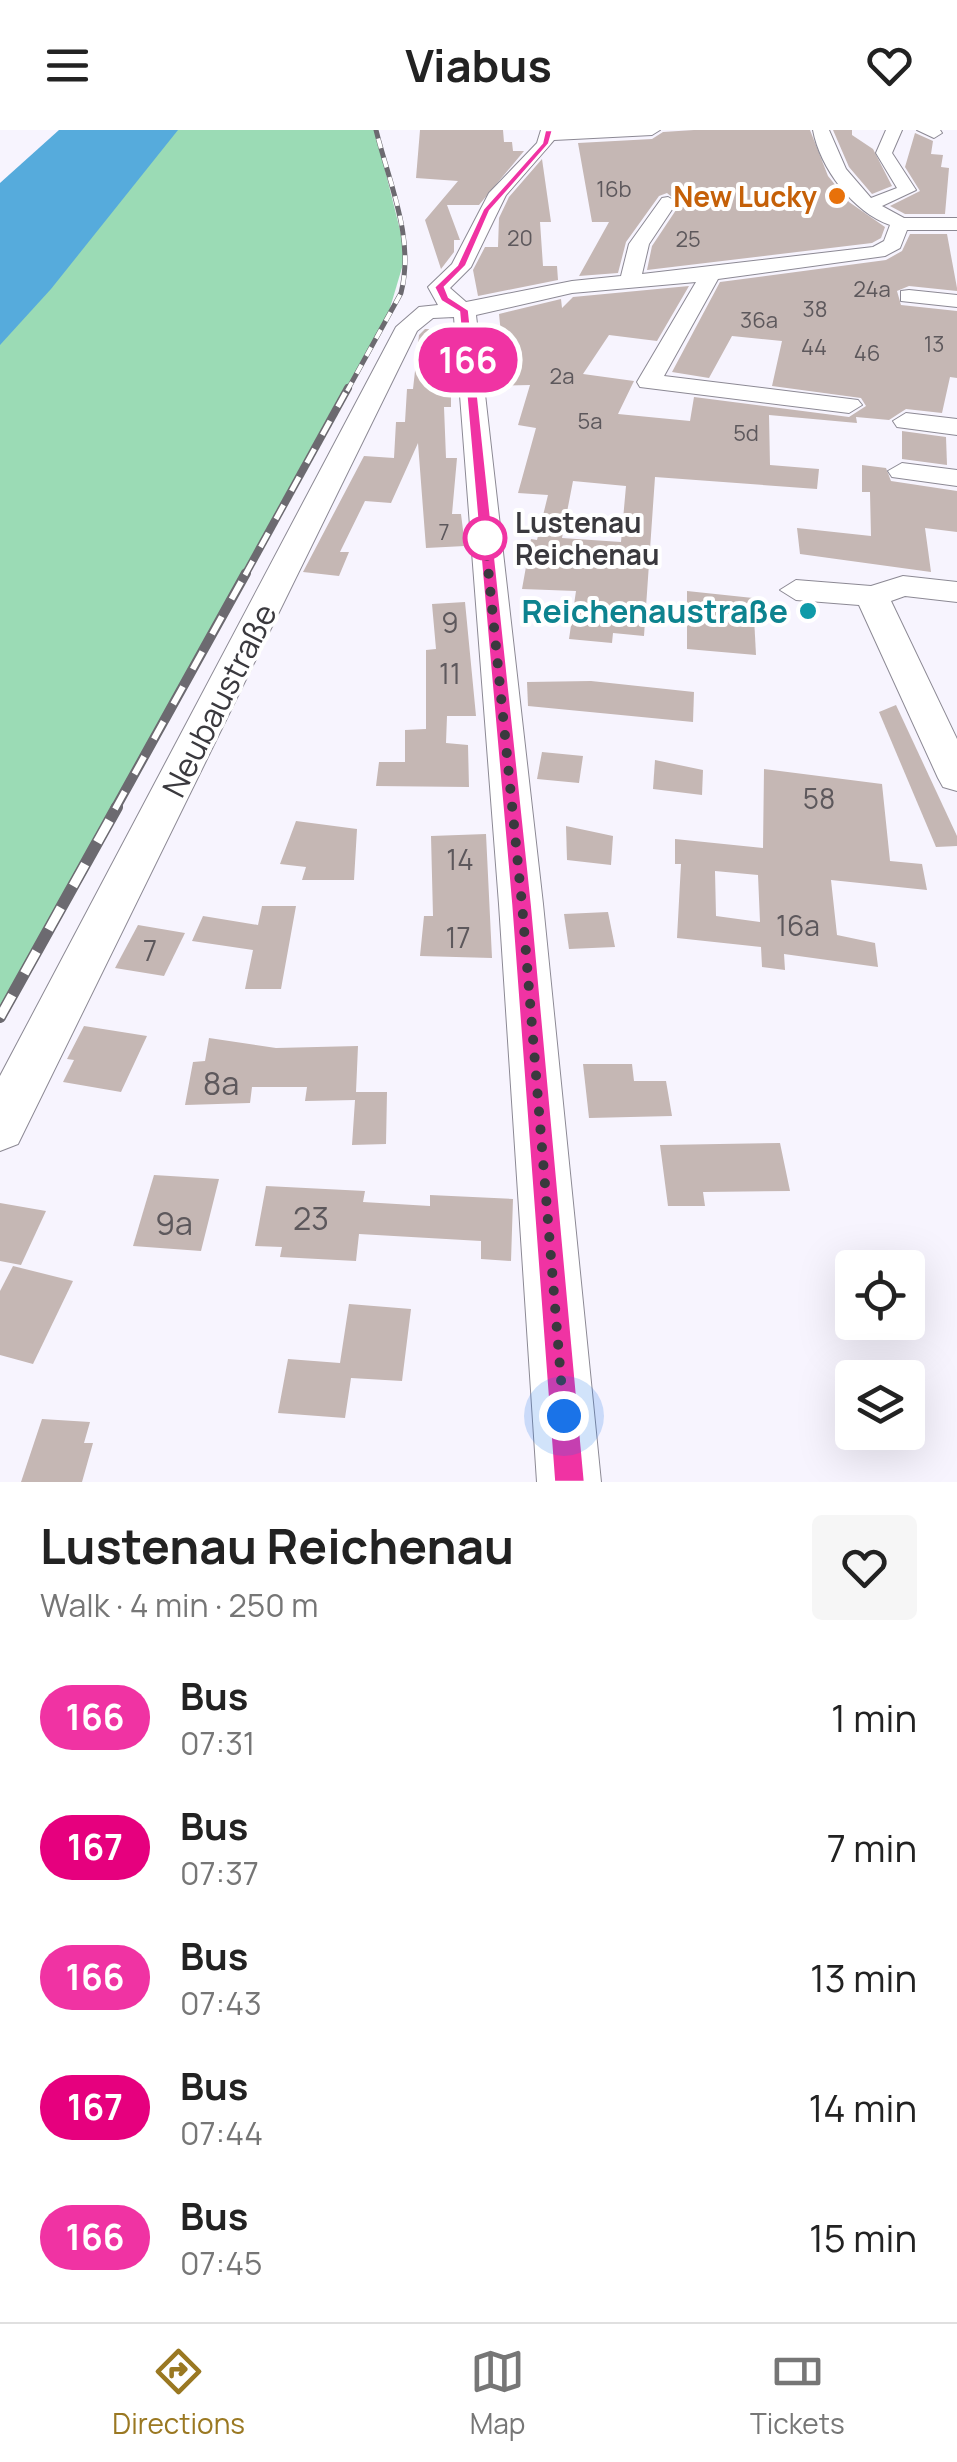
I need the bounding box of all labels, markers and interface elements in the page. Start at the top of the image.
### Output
text: Viabus [405,34,552,96]
icon: menu [40,38,95,93]
icon: heart [862,38,917,93]
house number: 16b [596,174,632,204]
place label: New Lucky [673,177,817,215]
marker: New Lucky [826,185,848,207]
house number: 20 [507,223,533,253]
house number: 25 [675,224,701,254]
house number: 24a [853,274,891,304]
house number: 38 [803,294,827,324]
house number: 36a [740,305,778,335]
line badge: 166 [410,328,526,392]
house number: 13 [924,329,944,359]
house number: 44 [801,332,827,362]
text: 166 [439,336,497,384]
house number: 46 [854,338,880,368]
house number: 2a [550,361,574,391]
house number: 5a [578,406,602,436]
house number: 5d [733,418,759,448]
place label: Lustenau Reichenau [515,503,659,573]
house number: 7 [438,517,450,547]
marker: Lustenau Reichenau [464,517,506,559]
place label: Reichenaustraße [521,589,788,633]
street label: Neubaustraße [151,596,287,804]
marker: Reichenaustraße [797,600,819,622]
house number: 9 [441,603,459,641]
house number: 11 [439,654,461,692]
house number: 58 [803,779,835,817]
house number: 14 [446,840,474,878]
house number: 16a [776,906,820,944]
house number: 17 [446,918,470,956]
house number: 7 [143,931,157,969]
house number: 8a [203,1061,239,1105]
house number: 23 [293,1196,329,1240]
house number: 9a [155,1201,193,1245]
map controls [835,1250,925,1450]
button: locate [835,1250,925,1340]
button: layers [835,1360,925,1450]
your location [539,1391,589,1441]
text: Lustenau Reichenau [40,1513,514,1578]
button: heart [812,1515,917,1620]
text: Walk · 4 min · 250 m [40,1583,318,1627]
text: Bus [180,1669,248,1721]
text: 1 min [831,1691,917,1743]
text: 166 [66,1693,124,1741]
text: 07:31 [180,1721,255,1765]
text: Bus [180,1799,248,1851]
text: 7 min [827,1821,917,1873]
text: 167 [67,1823,123,1871]
text: 07:37 [180,1851,259,1895]
text: Bus [180,1929,248,1981]
text: 13 min [810,1951,917,2003]
text: 166 [66,1953,124,2001]
text: 07:43 [180,1981,262,2025]
text: Bus [180,2059,248,2111]
text: 14 min [809,2081,917,2133]
text: 167 [67,2083,123,2131]
text: 07:44 [180,2111,263,2155]
text: Bus [180,2189,248,2241]
text: 15 min [809,2211,917,2263]
text: 166 [66,2213,124,2261]
text: 07:45 [180,2241,263,2285]
tab: Directions [112,2344,245,2442]
tab: Map [470,2344,525,2442]
tab: Tickets [750,2344,845,2442]

